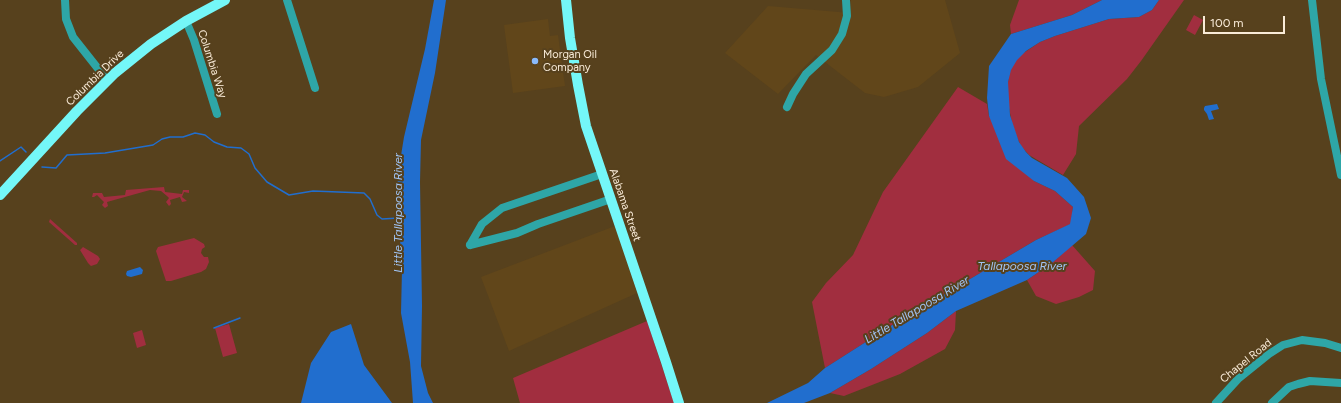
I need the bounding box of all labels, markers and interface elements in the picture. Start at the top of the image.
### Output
scale bar [1205,8,1287,34]
text: 100 m [1210,16,1244,30]
street label: Columbia Way [195,28,229,100]
street label: Columbia Drive [63,47,127,109]
place label: Morgan Oil Company [543,48,597,74]
marker: Morgan Oil Company [530,56,540,66]
water label: Little Tallapoosa River [391,153,405,273]
street label: Alabama Street [606,167,644,243]
water label: Tallapoosa River [977,259,1067,273]
water label: Little Tallapoosa River [862,273,972,347]
street label: Chapel Road [1218,336,1274,386]

